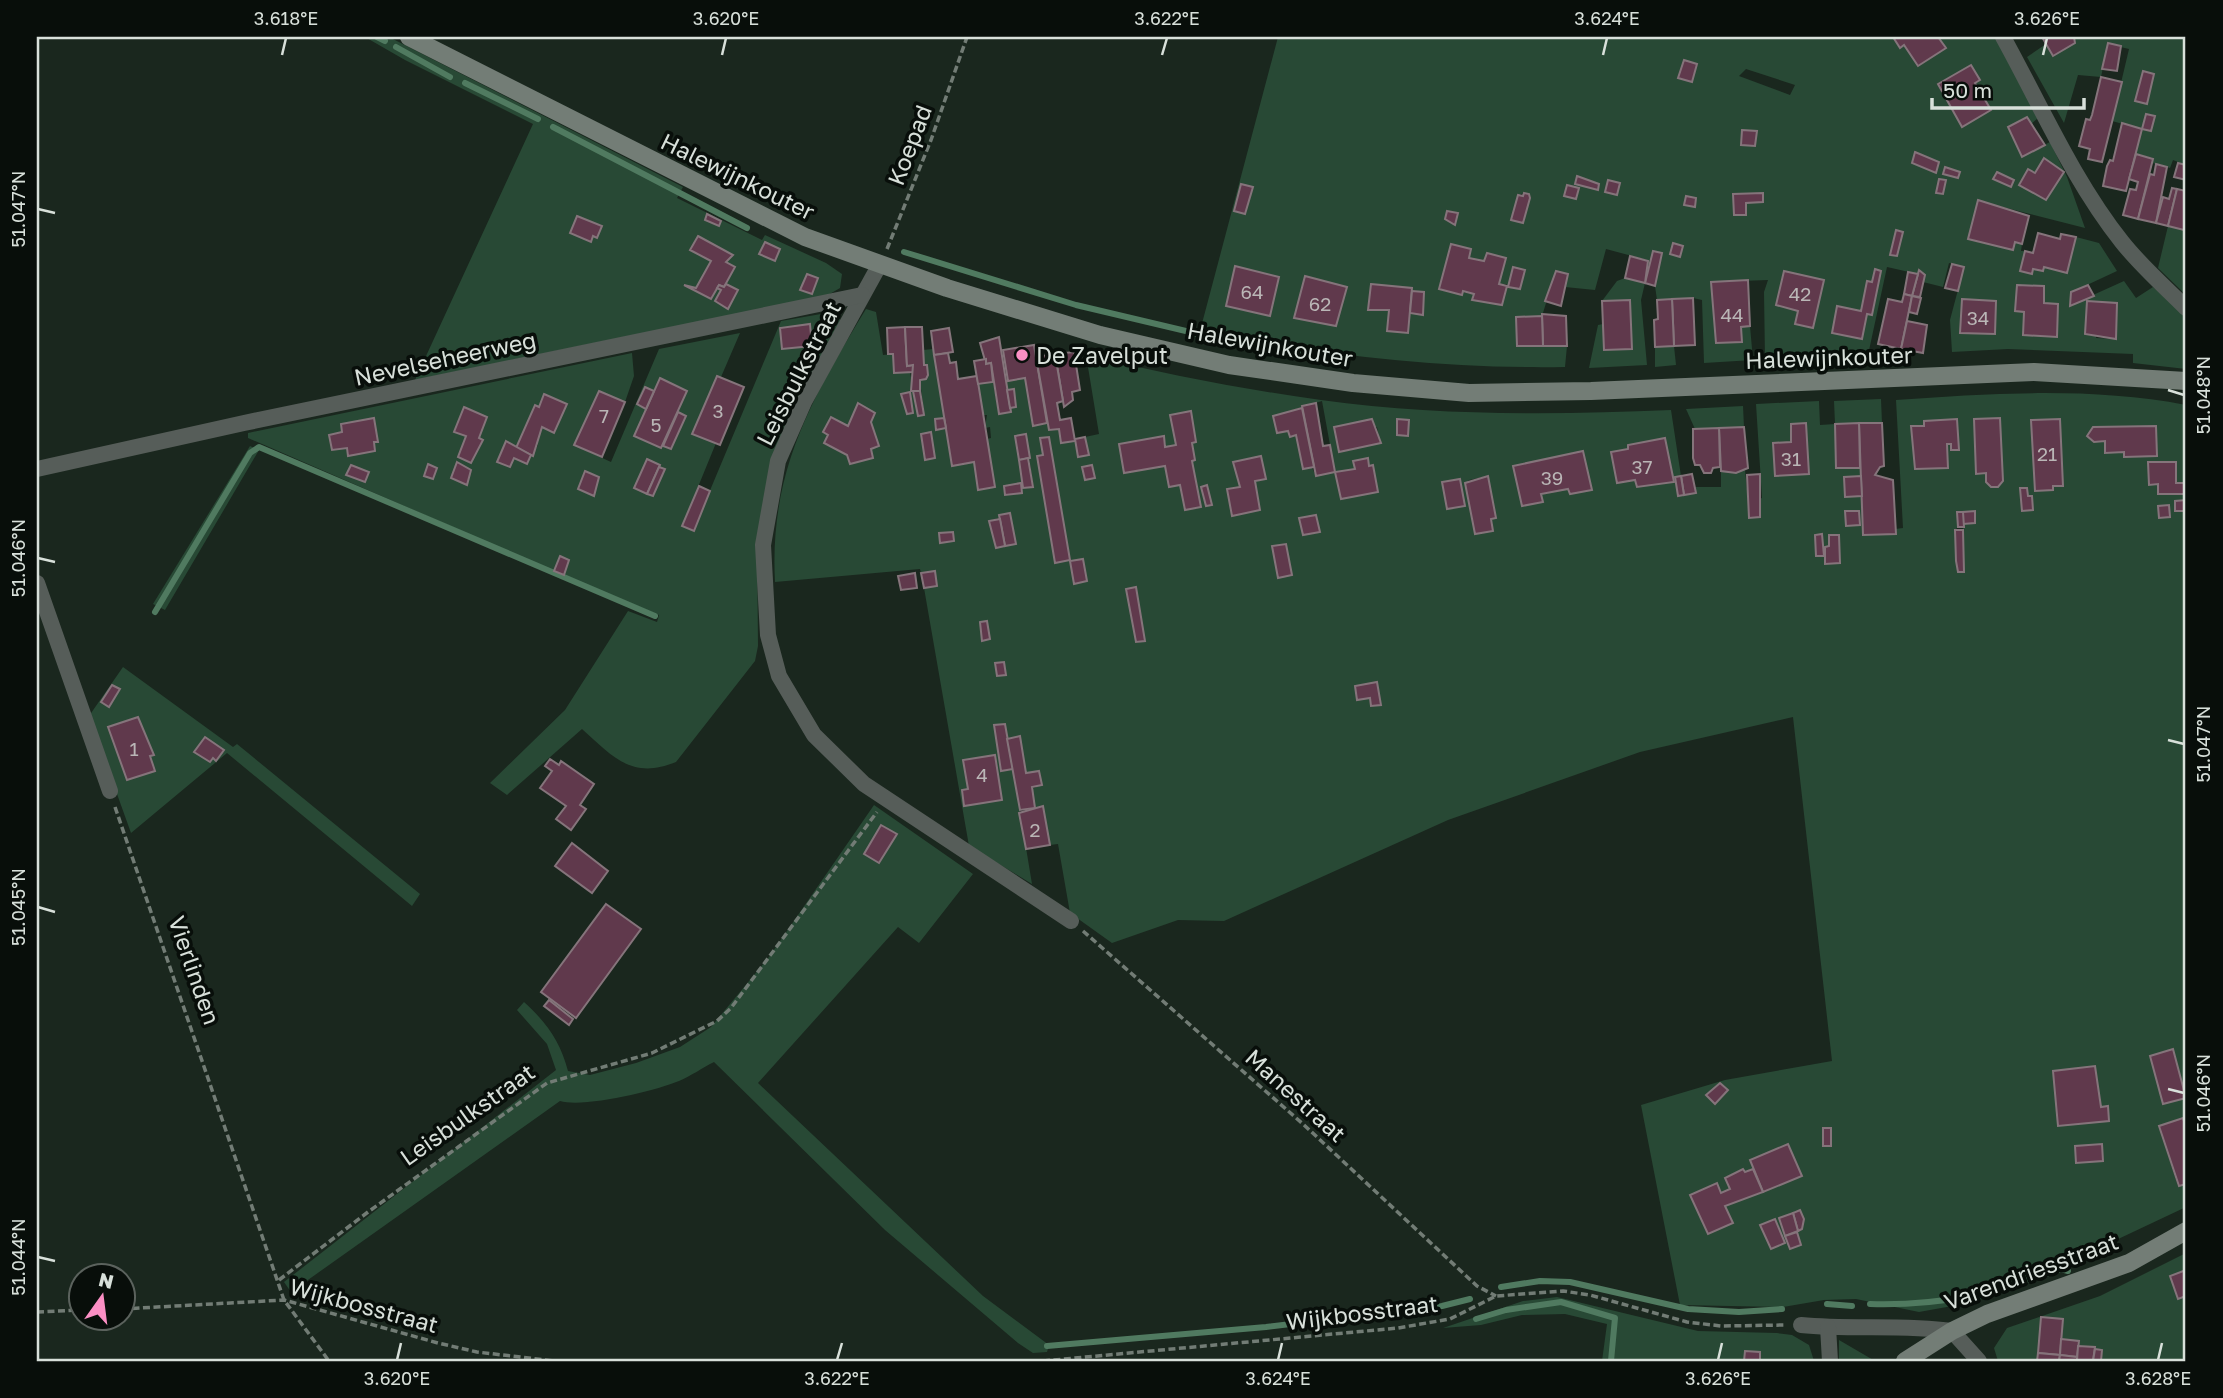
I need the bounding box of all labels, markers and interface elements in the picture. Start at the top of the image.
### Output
text: 3.618°E [254,7,318,29]
text: 3.620°E [693,7,759,29]
text: 3.622°E [1134,7,1200,29]
text: 3.624°E [1574,7,1640,29]
text: 3.626°E [2014,7,2080,29]
scale bar [1932,66,2085,110]
text: 50 m [1943,77,1992,103]
street label: Koepad [881,101,937,189]
street label: Halewijnkouter [657,127,819,225]
text: 51.047°N [7,171,29,247]
house number: 64 [1240,280,1264,303]
house number: 42 [1789,282,1811,305]
house number: 62 [1309,292,1331,315]
street label: Leisbulkstraat [750,296,846,450]
house number: 44 [1720,303,1744,326]
house number: 34 [1967,306,1989,329]
street label: Halewijnkouter [1185,316,1355,372]
street label: Nevelseheerweg [352,325,538,391]
street label: Halewijnkouter [1745,340,1913,374]
place label: De Zavelput [1036,341,1168,369]
marker: De Zavelput [1014,347,1030,363]
text: 51.048°N [2192,356,2214,434]
house number: 3 [712,399,724,422]
house number: 7 [599,404,609,427]
house number: 5 [650,413,662,436]
house number: 21 [2037,442,2057,465]
house number: 31 [1781,447,1801,470]
house number: 37 [1631,455,1653,478]
house number: 39 [1541,466,1563,489]
text: 51.046°N [7,519,29,597]
text: 51.047°N [2192,706,2214,782]
house number: 1 [129,737,139,760]
house number: 4 [976,763,988,786]
house number: 2 [1029,818,1041,841]
text: 51.045°N [7,868,29,946]
street label: Vierlinden [163,912,227,1028]
street label: Manestraat [1240,1043,1352,1147]
text: 51.046°N [2192,1054,2214,1132]
street label: Leisbulkstraat [394,1057,540,1171]
text: 51.044°N [7,1218,29,1296]
street label: Varendriesstraat [1940,1227,2122,1315]
north arrow [66,1262,136,1332]
text: N [96,1267,116,1293]
street label: Wijkbosstraat [287,1272,441,1338]
street label: Wijkbosstraat [1285,1289,1439,1335]
text: 3.620°E [364,1367,430,1389]
text: 3.622°E [804,1367,870,1389]
text: 3.624°E [1245,1367,1311,1389]
text: 3.626°E [1685,1367,1751,1389]
text: 3.628°E [2125,1367,2191,1389]

